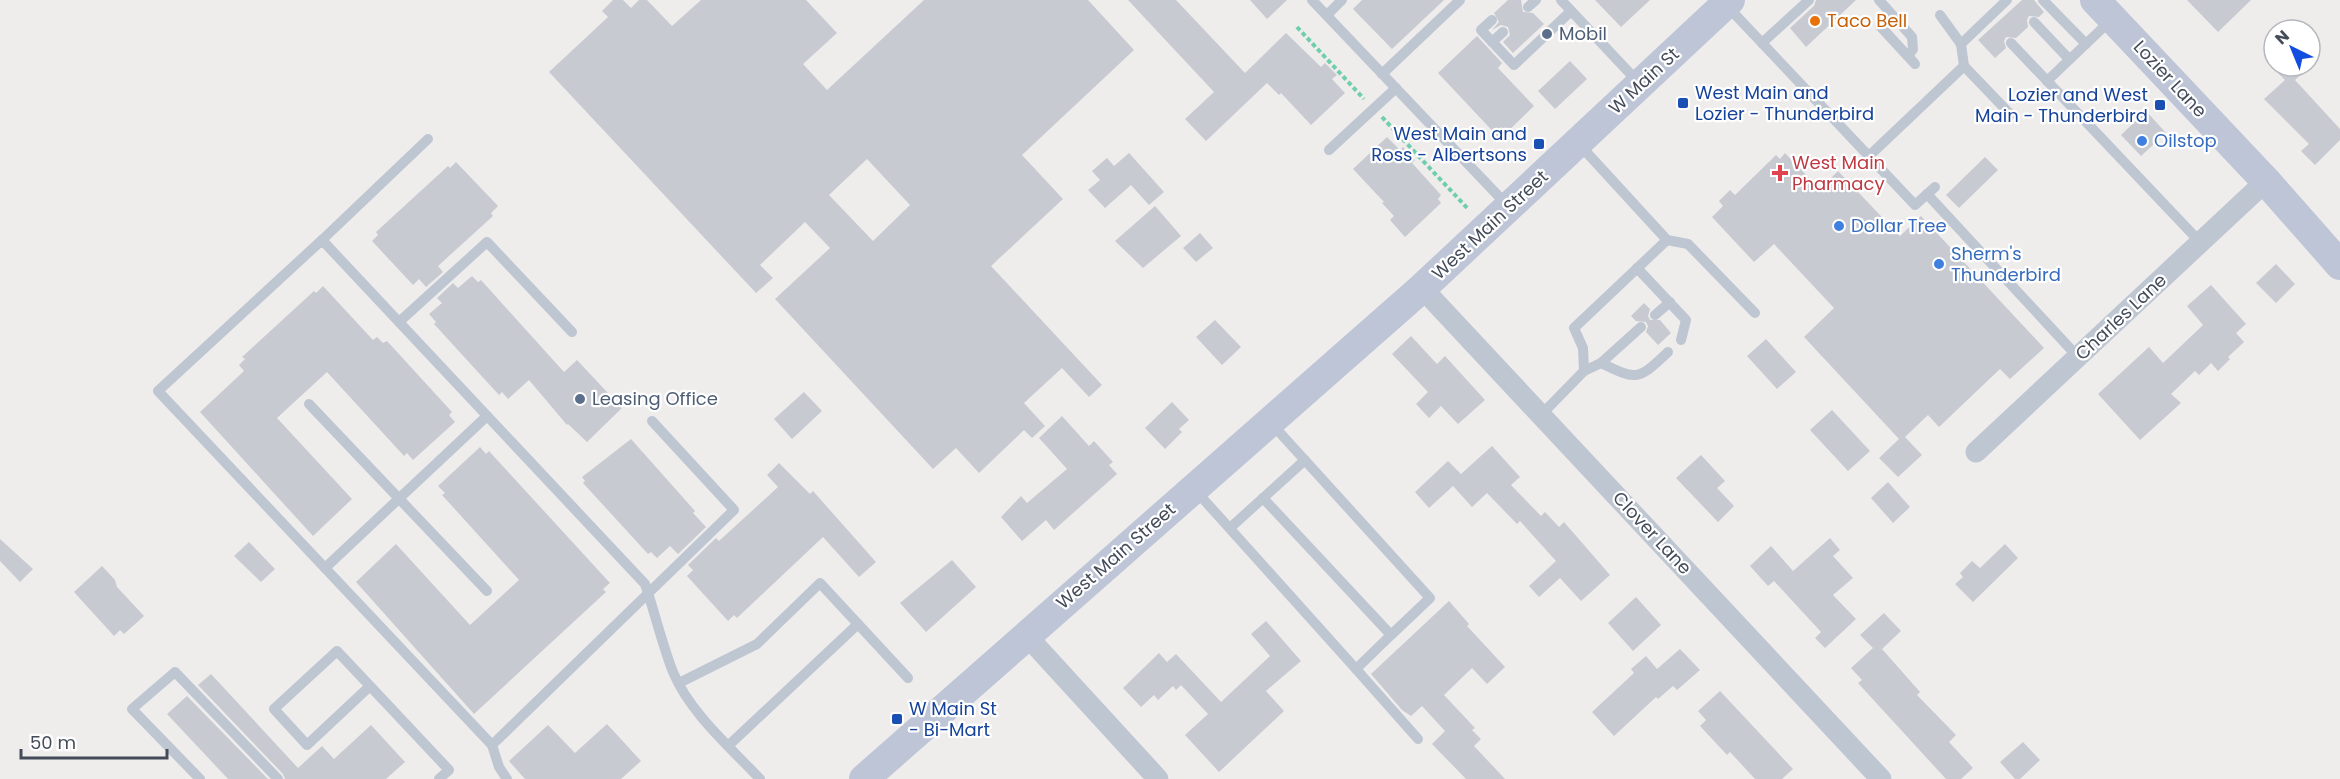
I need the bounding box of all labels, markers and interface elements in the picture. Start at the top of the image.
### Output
place label: Taco Bell [1827,8,1907,33]
marker: Taco Bell [1808,14,1822,28]
north arrow [2262,18,2322,78]
place label: Mobil [1559,21,1607,46]
text: N [2270,25,2294,50]
marker: Mobil [1540,27,1554,41]
street label: Lozier Lane [2128,35,2213,123]
street label: W Main St [1603,42,1684,120]
place label: West Main and Lozier - Thunderbird [1695,80,1874,126]
place label: Lozier and West Main - Thunderbird [1975,82,2148,128]
marker: West Main and Lozier - Thunderbird [1676,96,1690,110]
marker: Lozier and West Main - Thunderbird [2153,98,2167,112]
place label: West Main and Ross - Albertsons [1371,121,1527,167]
place label: Oilstop [2154,128,2217,153]
marker: Oilstop [2135,134,2149,148]
marker: West Main and Ross - Albertsons [1532,137,1546,151]
place label: West Main Pharmacy [1792,150,1885,196]
street label: West Main Street [1426,164,1553,285]
marker: West Main Pharmacy [1773,166,1787,180]
place label: Dollar Tree [1851,213,1947,238]
marker: Dollar Tree [1832,219,1846,233]
place label: Sherm's Thunderbird [1951,241,2061,287]
marker: Sherm's Thunderbird [1932,257,1946,271]
street label: Charles Lane [2069,268,2172,366]
place label: Leasing Office [592,386,718,411]
marker: Leasing Office [573,392,587,406]
street label: Clover Lane [1607,486,1697,580]
street label: West Main Street [1051,497,1181,614]
place label: W Main St - Bi-Mart [909,696,997,742]
marker: W Main St - Bi-Mart [890,712,904,726]
scale bar [21,722,166,760]
text: 50 m [30,730,76,755]

